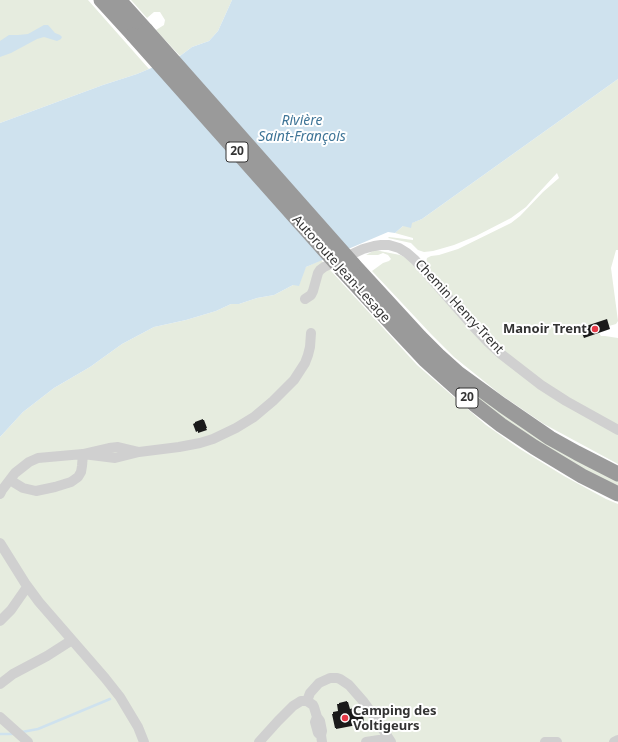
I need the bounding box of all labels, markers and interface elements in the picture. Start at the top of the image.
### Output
water label: Rivière Saint-François [258,113,346,146]
road number: 20 [226,142,248,162]
street label: Autoroute Jean-Lesage [289,212,393,326]
street label: Chemin Henry-Trent [411,257,507,357]
place label: Manoir Trent [503,321,587,337]
marker: Manoir Trent [590,324,600,334]
road number: 20 [456,388,478,408]
place label: Camping des Voltigeurs [353,703,436,734]
marker: Camping des Voltigeurs [340,713,350,723]

